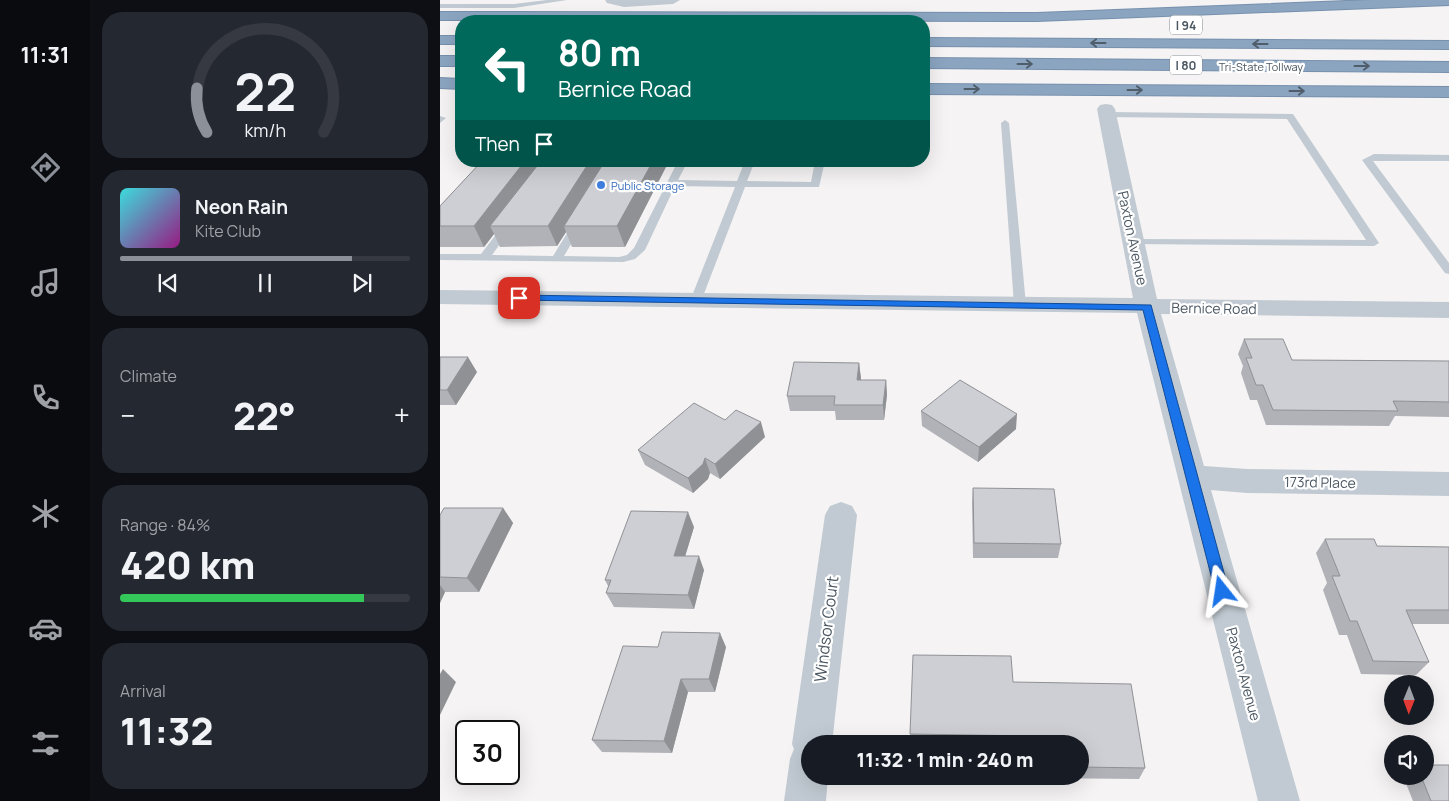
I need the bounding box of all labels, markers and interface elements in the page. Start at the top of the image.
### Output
road number: I 94 [1170,16,1202,34]
text: 80 m [558,29,641,77]
icon: left [475,35,540,100]
one-way arrow [1090,38,1106,48]
one-way arrow [1253,39,1269,49]
text: 11:31 [20,40,70,70]
text: 22 [234,56,296,127]
road number: I 80 [1170,56,1202,74]
one-way arrow [1016,59,1033,69]
street label: Tri-State Tollway [1219,59,1303,74]
one-way arrow [1354,61,1370,71]
text: Bernice Road [558,74,692,104]
one-way arrow [964,84,980,94]
one-way arrow [1126,85,1143,95]
one-way arrow [1289,86,1305,96]
text: km/h [244,118,286,142]
icon: arrive [530,130,558,158]
text: Then [475,131,520,157]
icon: directions [28,150,63,185]
place label: Public Storage [611,178,685,193]
marker: Public Storage [595,179,607,191]
street label: Paxton Avenue [1114,189,1152,287]
text: Neon Rain [195,194,288,220]
text: Kite Club [195,220,261,242]
icon: music [28,265,63,300]
icon: previous [154,269,182,297]
icon: pause [251,269,279,297]
icon: next [348,269,376,297]
pin [498,277,540,319]
icon: arrive [505,284,533,312]
street label: Bernice Road [1171,298,1257,318]
text: Climate [120,365,177,387]
icon: phone [28,380,63,415]
text: 22° [233,389,296,441]
text: − [120,396,135,434]
text: + [394,396,410,434]
street label: 173rd Place [1284,472,1356,492]
icon: climate [28,496,63,531]
text: Range · 84% [120,514,210,536]
text: 420 km [120,538,255,590]
position arrow [1195,564,1247,616]
street label: Windsor Court [809,575,843,683]
icon: car [28,611,63,646]
street label: Paxton Avenue [1222,625,1266,723]
north arrow [1384,675,1434,725]
map controls [1384,675,1434,785]
text: Arrival [120,680,166,702]
text: 11:32 [120,704,213,756]
speed limit sign: 30 [455,720,520,785]
icon: filters [28,726,63,761]
button: sound [1384,735,1434,785]
text: 11:32 · 1 min · 240 m [857,747,1033,773]

